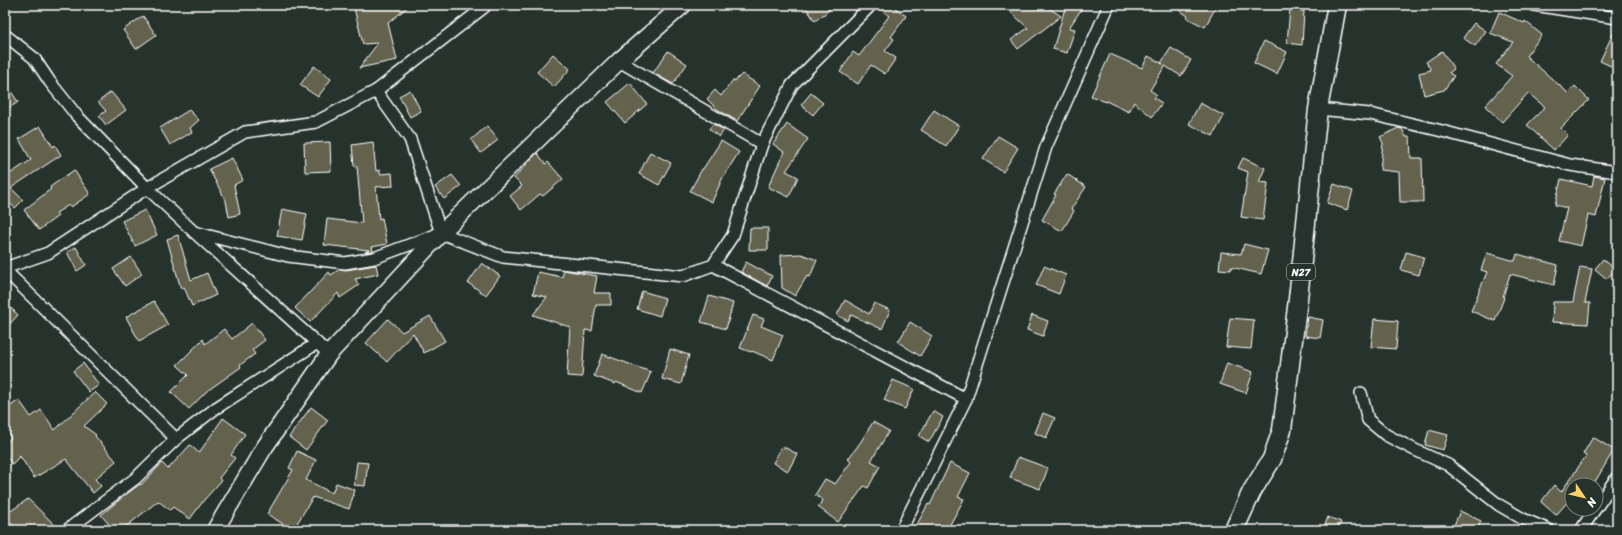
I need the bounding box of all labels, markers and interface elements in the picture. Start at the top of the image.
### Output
road number: N27 [1287,264,1315,280]
north arrow [1564,477,1604,517]
text: N [1582,493,1602,511]

